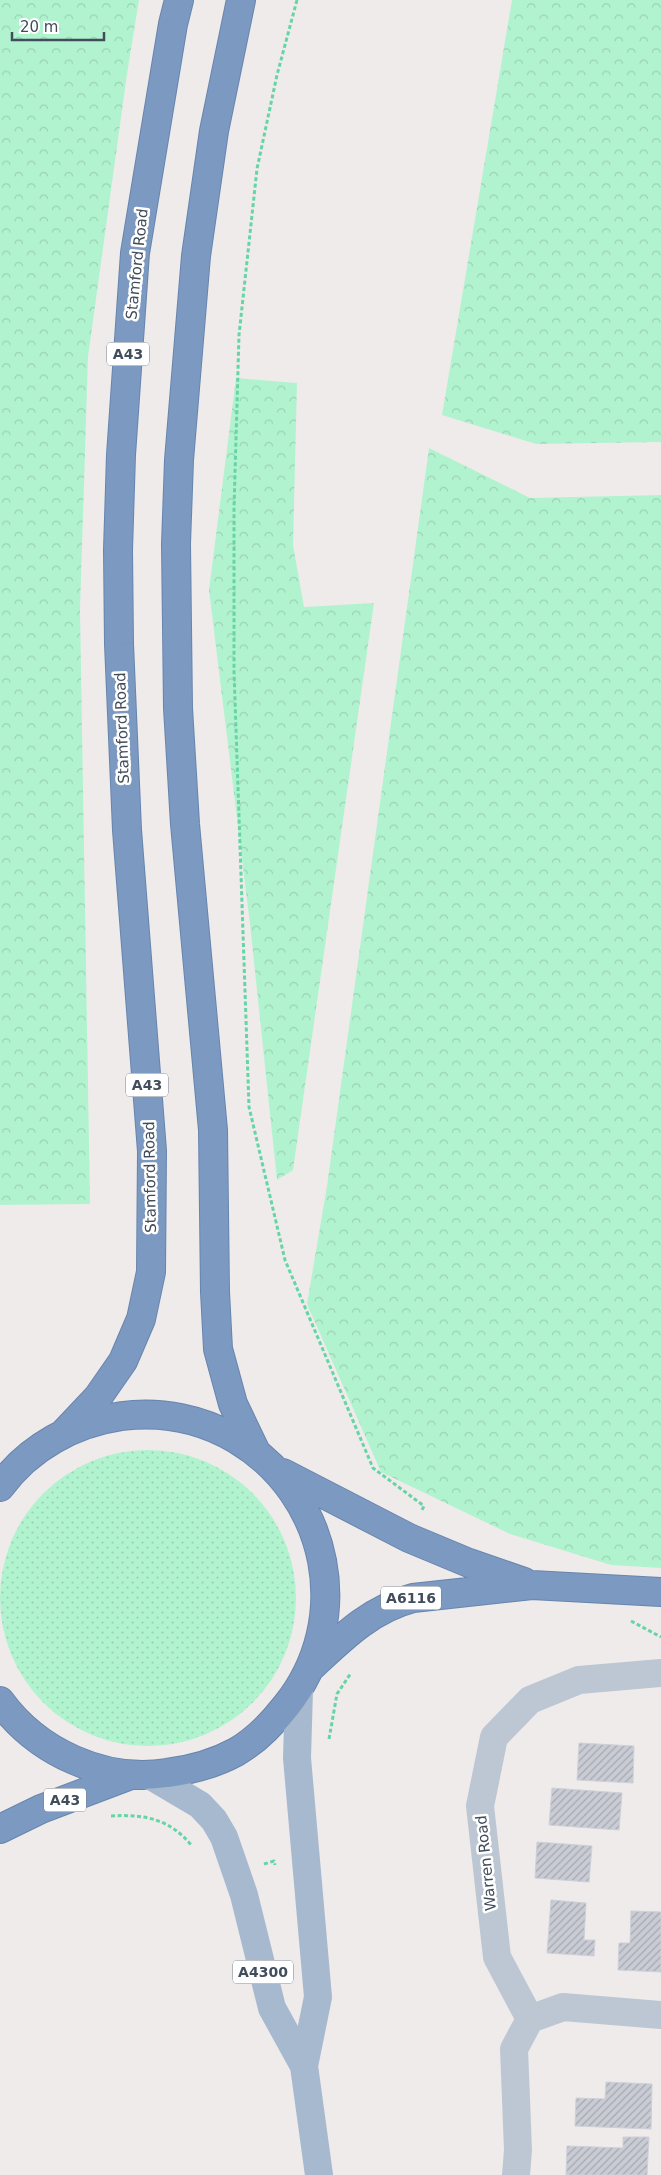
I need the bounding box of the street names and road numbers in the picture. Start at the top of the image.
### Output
street label: Stamford Road [122,208,152,320]
road number: A43 [107,342,149,366]
street label: Stamford Road [111,672,133,784]
road number: A43 [126,1074,168,1096]
street label: Stamford Road [140,1121,160,1233]
road number: A6116 [381,1586,441,1610]
road number: A43 [44,1788,86,1812]
street label: Warren Road [472,1814,500,1912]
road number: A4300 [233,1960,293,1984]

